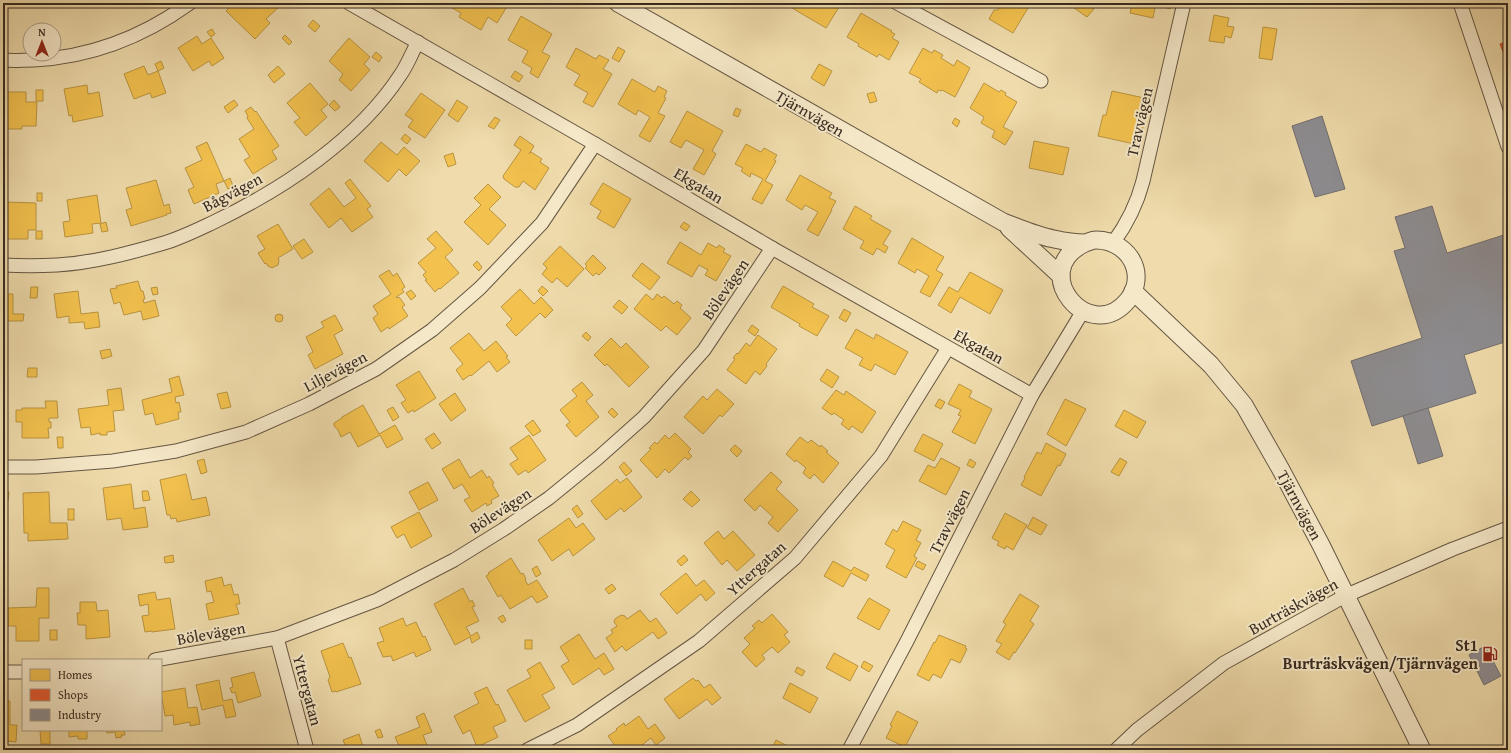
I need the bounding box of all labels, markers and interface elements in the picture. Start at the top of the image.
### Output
north arrow [22,22,62,62]
text: N [38,24,46,40]
street label: Tjärnvägen [771,84,849,142]
street label: Travvägen [1119,85,1159,159]
street label: Ekgatan [670,161,728,209]
street label: Bågvägen [198,166,266,218]
street label: Bölevägen [696,254,754,324]
street label: Ekgatan [950,322,1008,370]
street label: Liljevägen [299,344,371,398]
street label: Tjärnvägen [1271,466,1329,544]
street label: Bölevägen [464,481,536,539]
street label: Travvägen [922,484,976,558]
street label: Yttergatan [721,535,791,601]
street label: Burträskvägen [1244,572,1342,640]
street label: Bölevägen [175,615,247,651]
place label: St1 Burträskvägen/Tjärnvägen [1283,633,1479,675]
fuel station icon: St1 Burträskvägen/Tjärnvägen [1481,645,1499,663]
street label: Yttergatan [287,652,329,728]
legend [22,659,162,731]
text: Homes [58,666,93,683]
text: Shops [58,686,88,703]
text: Industry [58,706,101,723]

